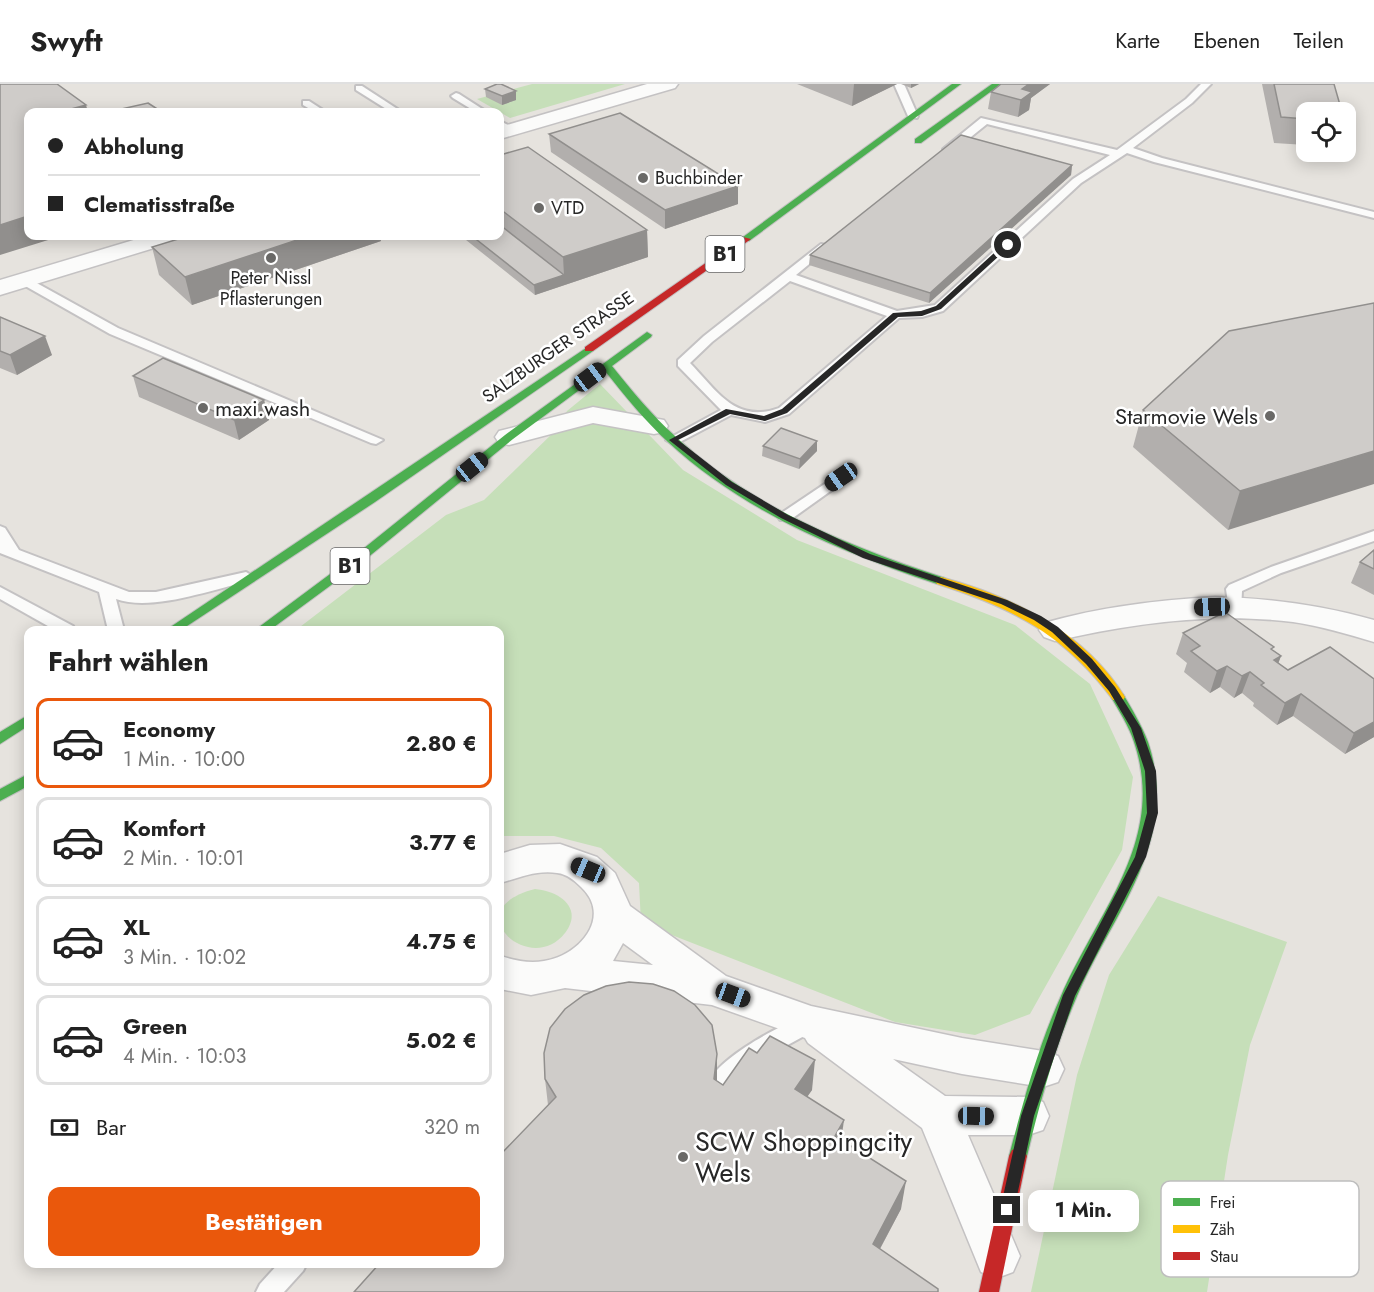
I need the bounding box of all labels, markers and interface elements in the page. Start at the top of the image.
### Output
text: Swyft [30,21,103,62]
text: Karte [1115,26,1160,56]
text: Ebenen [1193,26,1260,56]
text: Teilen [1293,26,1344,56]
map controls [1296,102,1356,162]
button: locate [1296,102,1356,162]
text: Abholung [84,130,184,162]
place label: Buchbinder [655,165,743,191]
marker: Buchbinder [636,171,650,185]
text: Clematisstraße [84,188,235,220]
place label: VTD [551,195,584,221]
marker: VTD [532,201,546,215]
route start [994,231,1021,258]
road number: B1 [706,236,744,272]
marker: Peter Nissl Pflasterungen [264,251,278,265]
place label: Peter Nissl Pflasterungen [220,265,322,312]
street label: SALZBURGER STRASSE [477,285,639,409]
car [570,359,610,395]
place label: maxi.wash [215,392,310,424]
place label: Starmovie Wels [1115,400,1258,432]
marker: maxi.wash [196,401,210,415]
marker: Starmovie Wels [1263,409,1277,423]
car [452,449,492,485]
car [821,459,861,495]
road number: B1 [330,548,370,584]
car [1194,597,1230,617]
text: Fahrt wählen [48,642,209,681]
text: Economy [123,713,215,745]
icon: car [51,716,105,770]
text: 2.80 € [406,727,477,759]
text: 1 Min. · 10:00 [123,745,245,774]
text: Komfort [123,812,205,844]
icon: car [51,815,105,869]
text: 3.77 € [409,826,477,858]
text: 2 Min. · 10:01 [123,844,244,873]
car [568,855,608,885]
text: XL [123,911,150,943]
icon: car [51,914,105,968]
text: 4.75 € [406,925,477,957]
text: 3 Min. · 10:02 [123,943,246,972]
car [713,980,753,1010]
text: Green [123,1010,187,1042]
icon: car [51,1013,105,1067]
text: 5.02 € [406,1024,477,1056]
text: 4 Min. · 10:03 [123,1042,246,1071]
car [958,1107,994,1125]
icon: cash [48,1111,81,1144]
text: Bar [96,1111,126,1143]
text: 320 m [424,1113,480,1142]
place label: SCW Shoppingcity Wels [695,1122,912,1192]
marker: SCW Shoppingcity Wels [676,1150,690,1164]
legend [1161,1181,1359,1277]
button: Bestätigen [48,1187,480,1256]
callout: 1 Min. [1028,1189,1139,1231]
text: Frei [1210,1191,1235,1214]
route end [993,1196,1020,1223]
text: 1 Min. [1055,1196,1112,1225]
text: Zäh [1210,1218,1235,1241]
text: Stau [1210,1245,1239,1268]

